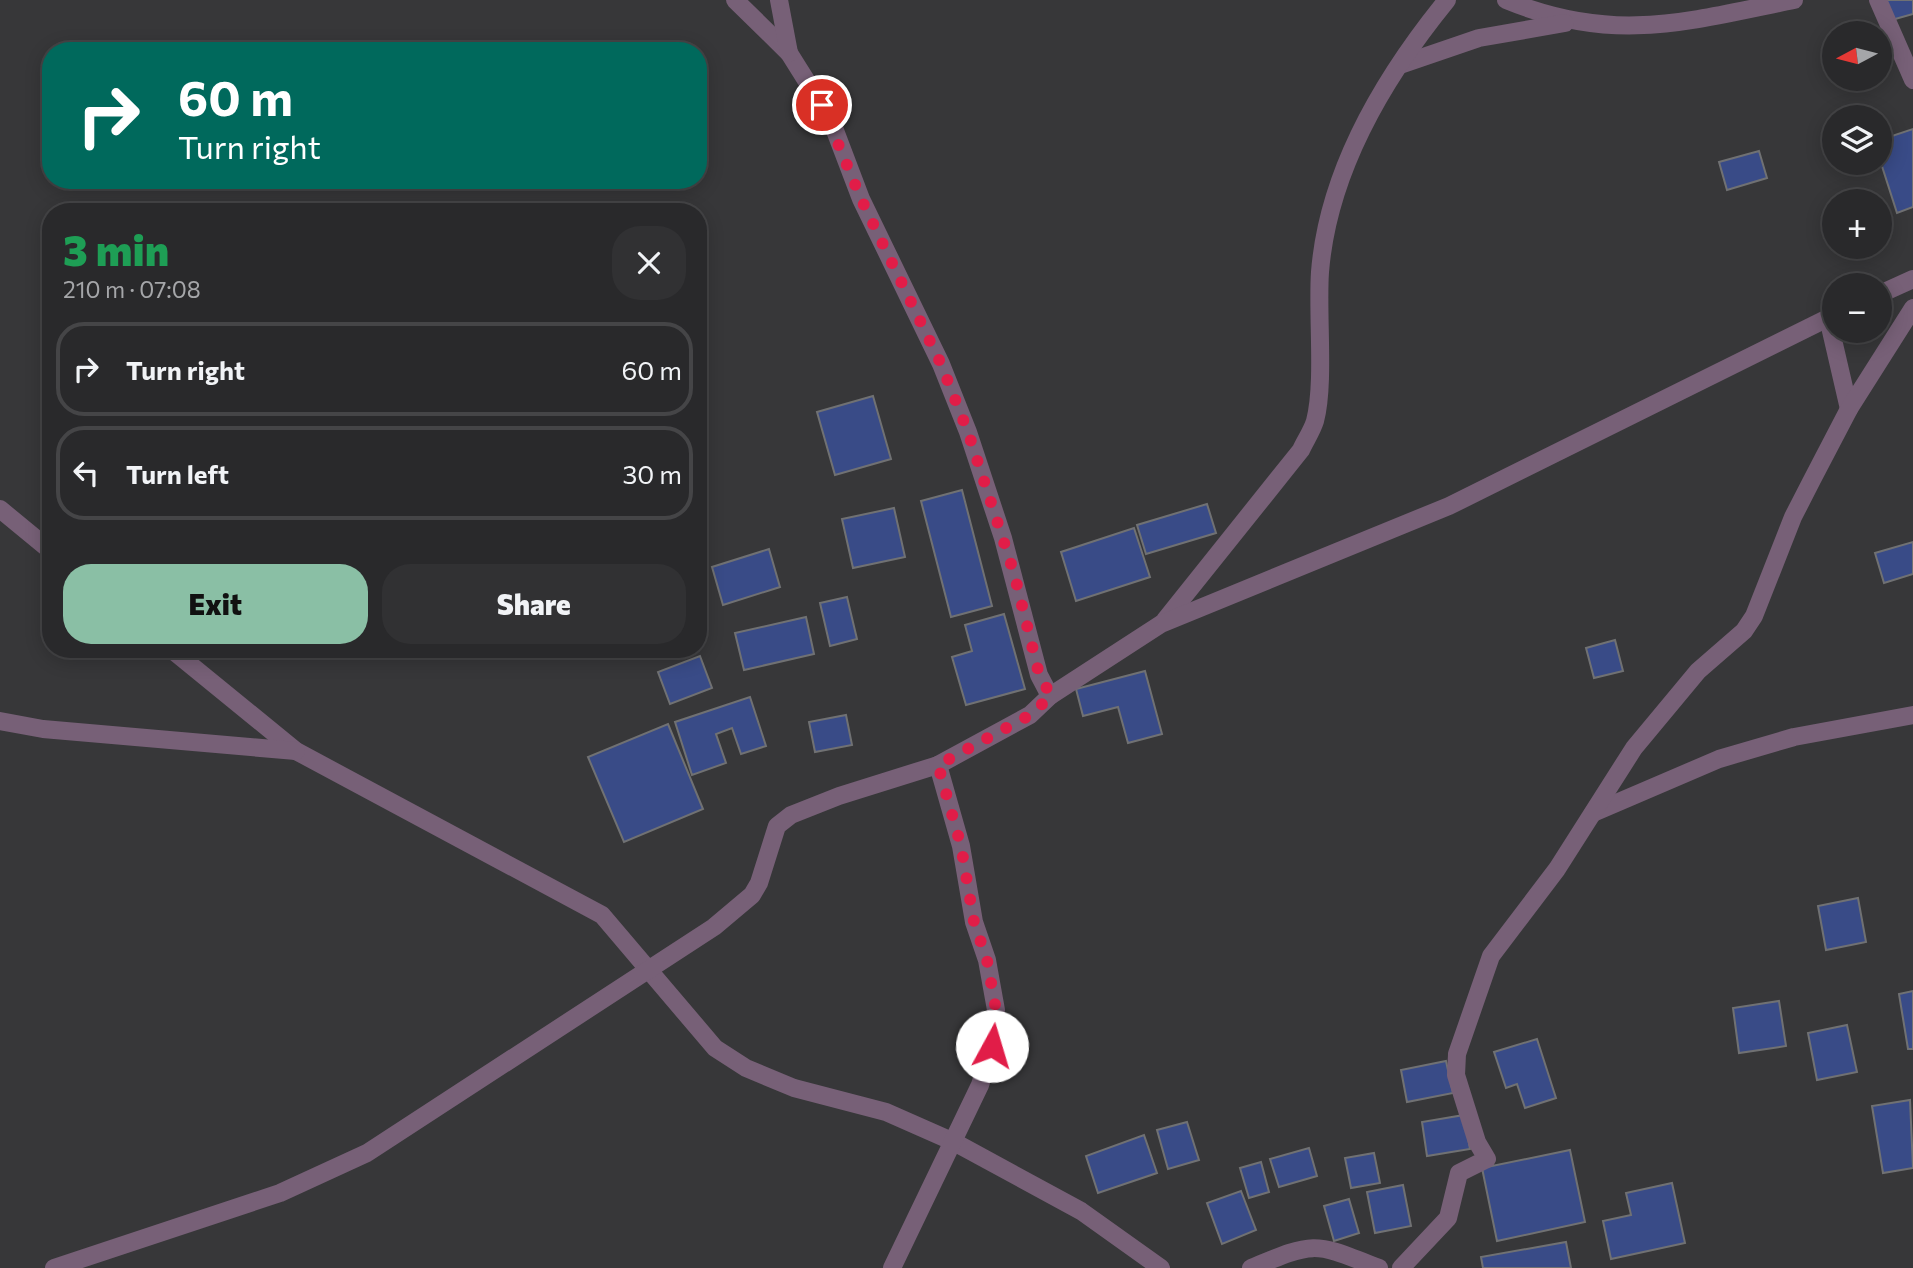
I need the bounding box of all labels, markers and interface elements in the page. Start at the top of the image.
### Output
north arrow [1822,21,1892,91]
map controls [1822,21,1892,343]
text: 60 m [178,66,293,126]
icon: right [63,70,154,161]
pin [792,75,852,135]
icon: arrive [803,86,841,124]
button: layers [1822,105,1892,175]
text: Turn right [178,126,321,166]
button: + [1822,189,1892,259]
text: 3 min [63,223,169,275]
button: close [612,226,686,300]
button: − [1822,273,1892,343]
text: 210 m · 07:08 [63,275,201,303]
icon: right [67,350,105,388]
text: Turn right [126,354,245,385]
text: 60 m [622,354,682,385]
icon: left [67,454,105,492]
text: Turn left [126,458,229,489]
text: 30 m [623,458,682,489]
button: Exit [63,564,368,644]
button: Share [382,564,686,644]
position arrow [955,1009,1029,1083]

